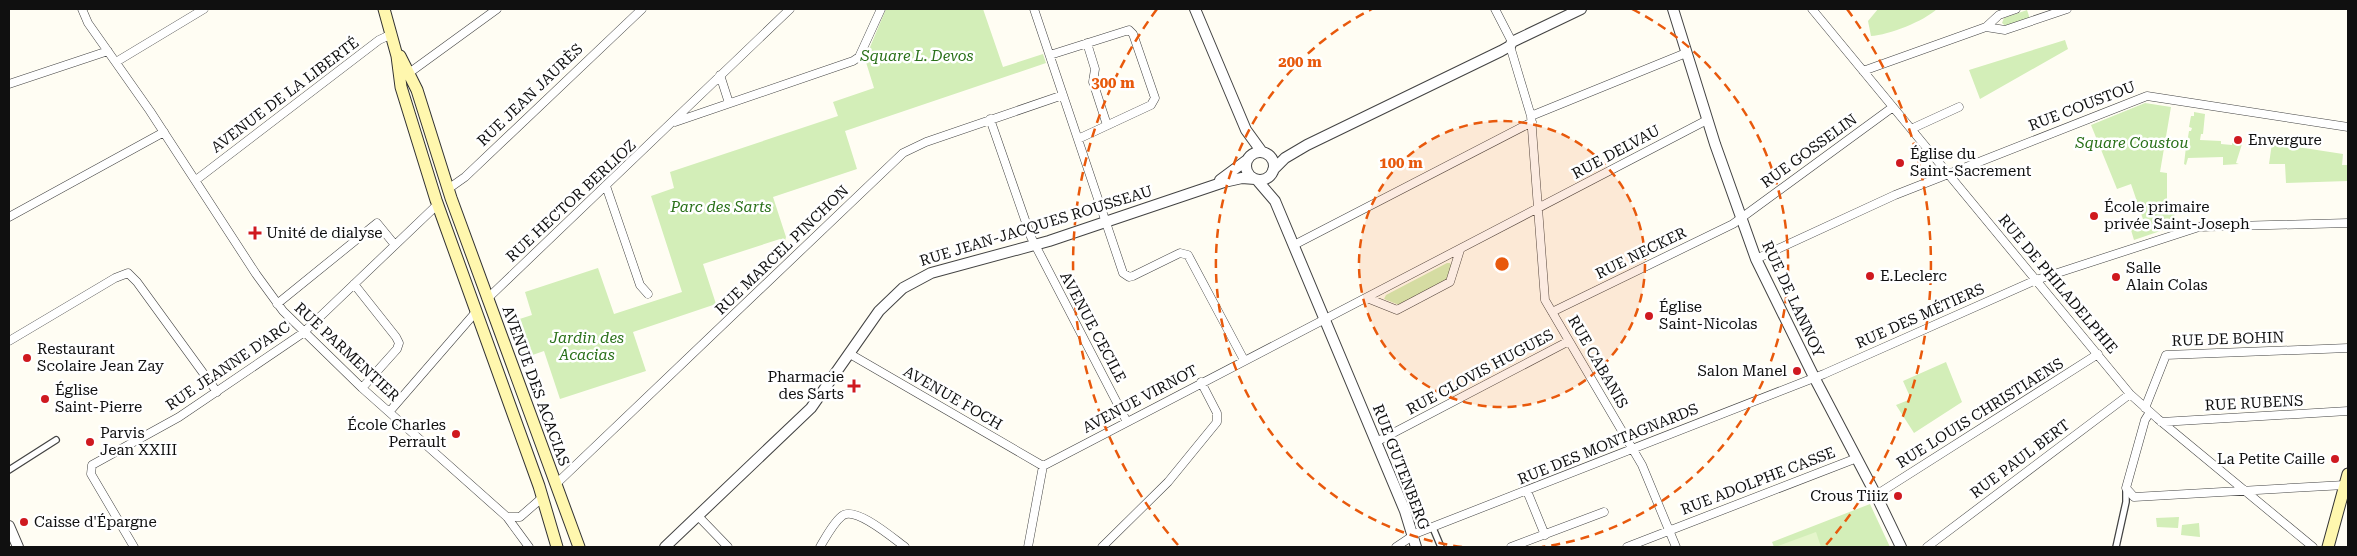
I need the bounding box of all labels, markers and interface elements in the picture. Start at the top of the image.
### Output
street label: AVENUE DE LA LIBERTÉ [208,34,362,156]
street label: RUE JEAN JAURÈS [474,40,586,150]
park label: Square L. Devos [860,47,973,65]
text: 200 m [1278,53,1322,71]
text: 300 m [1091,74,1135,92]
street label: RUE COUSTOU [2026,77,2138,135]
street label: RUE GOSSELIN [1758,110,1860,192]
street label: RUE DELVAU [1569,121,1663,183]
place label: Envergure [2248,131,2322,149]
park label: Square Coustou [2075,134,2188,152]
marker: Envergure [2232,134,2244,146]
street label: RUE HECTOR BERLIOZ [502,136,640,266]
place label: Église du Saint-Sacrement [1910,145,2032,180]
text: 100 m [1379,154,1423,172]
marker: Église du Saint-Sacrement [1894,157,1906,169]
street label: RUE MARCEL PINCHON [712,182,852,318]
street label: RUE JEAN-JACQUES ROUSSEAU [917,182,1155,270]
park label: Parc des Sarts [669,198,772,216]
place label: École primaire privée Saint-Joseph [2104,198,2250,233]
marker: École primaire privée Saint-Joseph [2088,210,2100,222]
street label: RUE DE PHILADELPHIE [1995,211,2121,357]
street label: RUE NECKER [1593,223,1690,283]
place label: Unité de dialyse [266,224,382,242]
marker: Unité de dialyse [248,226,262,240]
street label: RUE DE LANNOY [1758,238,1828,361]
centre of rings [1493,255,1511,273]
place label: Salle Alain Colas [2126,259,2208,294]
place label: E.Leclerc [1880,267,1947,285]
street label: AVENUE CECILE [1056,269,1130,385]
marker: E.Leclerc [1864,270,1876,282]
marker: Salle Alain Colas [2110,271,2122,283]
street label: RUE DES MÉTIERS [1853,280,1987,352]
place label: Église Saint-Nicolas [1659,298,1758,333]
street label: RUE PARMENTIER [291,299,404,406]
street label: AVENUE DES ACACIAS [499,303,573,469]
marker: Église Saint-Nicolas [1643,310,1655,322]
street label: RUE CABANIS [1564,312,1632,412]
street label: RUE JEANNE D'ARC [162,318,294,414]
street label: RUE CLOVIS HUGUES [1403,326,1557,418]
street label: RUE DE BOHIN [2171,328,2285,350]
park label: Jardin des Acacias [549,329,624,364]
place label: Restaurant Scolaire Jean Zay [37,340,164,375]
marker: Restaurant Scolaire Jean Zay [21,352,33,364]
street label: RUE LOUIS CHRISTIAENS [1893,354,2067,472]
street label: AVENUE VIRNOT [1080,361,1200,437]
street label: AVENUE FOCH [900,362,1006,434]
place label: Salon Manel [1697,362,1787,380]
marker: Salon Manel [1791,365,1803,377]
place label: Pharmacie des Sarts [767,368,844,403]
marker: Pharmacie des Sarts [848,380,860,392]
place label: Église Saint-Pierre [55,381,142,416]
street label: RUE RUBENS [2204,391,2304,415]
marker: Église Saint-Pierre [39,393,51,405]
street label: RUE DES MONTAGNARDS [1515,399,1701,489]
street label: RUE GUTENBERG [1369,402,1433,533]
place label: École Charles Perrault [347,416,446,451]
street label: RUE PAUL BERT [1967,416,2073,502]
place label: Parvis Jean XXIII [100,424,177,459]
marker: École Charles Perrault [450,428,462,440]
marker: Parvis Jean XXIII [84,436,96,448]
street label: RUE ADOLPHE CASSE [1678,443,1838,519]
place label: La Petite Caille [2217,450,2325,468]
marker: La Petite Caille [2329,453,2341,465]
place label: Crous Tiiiz [1810,487,1888,505]
marker: Crous Tiiiz [1892,490,1904,502]
place label: Caisse d'Épargne [34,513,157,531]
marker: Caisse d'Épargne [18,516,30,528]

